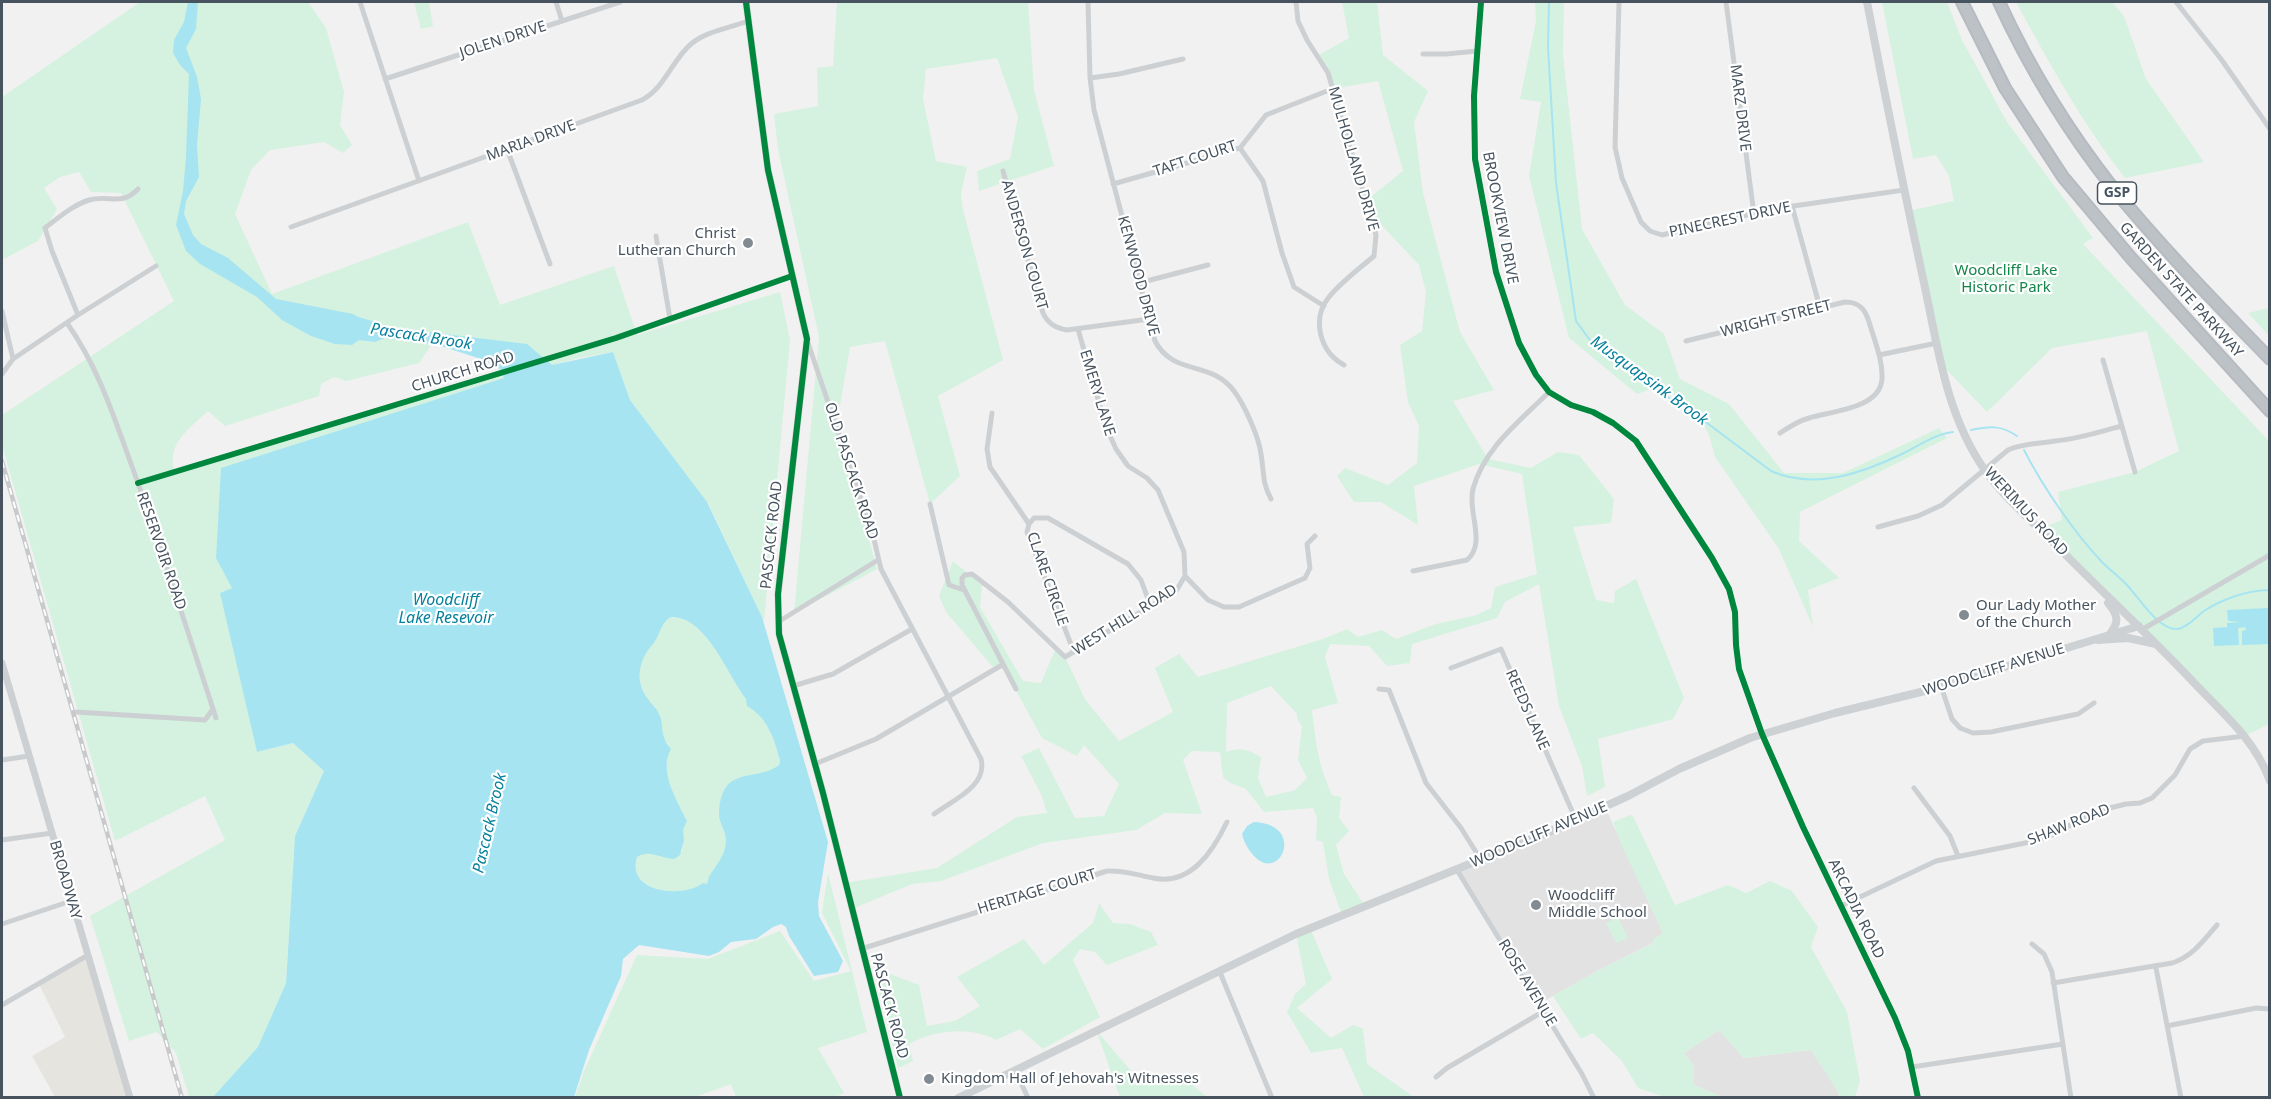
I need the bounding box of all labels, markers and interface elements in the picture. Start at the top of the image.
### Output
street label: JOLEN DRIVE [457,18,549,62]
street label: MARZ DRIVE [1726,63,1754,153]
street label: MULHOLLAND DRIVE [1324,85,1382,233]
street label: MARIA DRIVE [484,117,578,165]
street label: TAFT COURT [1151,137,1239,181]
street label: BROOKVIEW DRIVE [1478,150,1522,286]
street label: ANDERSON COURT [997,178,1051,312]
road number: GSP [2098,182,2136,204]
street label: PINECREST DRIVE [1667,198,1793,242]
street label: KENWOOD DRIVE [1113,214,1163,338]
street label: GARDEN STATE PARKWAY [2115,219,2247,361]
place label: Christ Lutheran Church [618,225,736,260]
marker: Christ Lutheran Church [741,236,755,250]
park label: Woodcliff Lake Historic Park [1955,262,2057,297]
street label: WRIGHT STREET [1719,297,1833,341]
water label: Pascack Brook [369,320,473,354]
water label: Musquapsink Brook [1587,332,1711,430]
street label: CHURCH ROAD [409,348,517,396]
street label: EMERY LANE [1075,348,1119,438]
street label: OLD PASCACK ROAD [820,400,882,542]
street label: WERIMUS ROAD [1980,464,2072,560]
street label: PASCACK ROAD [757,480,787,590]
street label: RESERVOIR ROAD [132,490,190,612]
street label: CLARE CIRCLE [1023,530,1071,628]
street label: WEST HILL ROAD [1069,581,1181,659]
water label: Woodcliff Lake Resevoir [398,590,494,628]
place label: Our Lady Mother of the Church [1976,597,2096,632]
marker: Our Lady Mother of the Church [1957,608,1971,622]
street label: WOODCLIFF AVENUE [1921,640,2067,700]
street label: REEDS LANE [1501,667,1553,753]
water label: Pascack Brook [469,771,511,875]
street label: WOODCLIFF AVENUE [1468,798,1610,872]
street label: SHAW ROAD [2025,800,2113,850]
street label: BROADWAY [45,838,85,922]
street label: ARCADIA ROAD [1824,856,1888,962]
street label: HERITAGE COURT [975,865,1099,919]
place label: Woodcliff Middle School [1548,887,1647,922]
marker: Woodcliff Middle School [1529,898,1543,912]
street label: ROSE AVENUE [1494,936,1560,1030]
street label: PASCACK ROAD [866,951,912,1061]
place label: Kingdom Hall of Jehovah's Witnesses [941,1070,1199,1088]
marker: Kingdom Hall of Jehovah's Witnesses [922,1072,936,1086]

